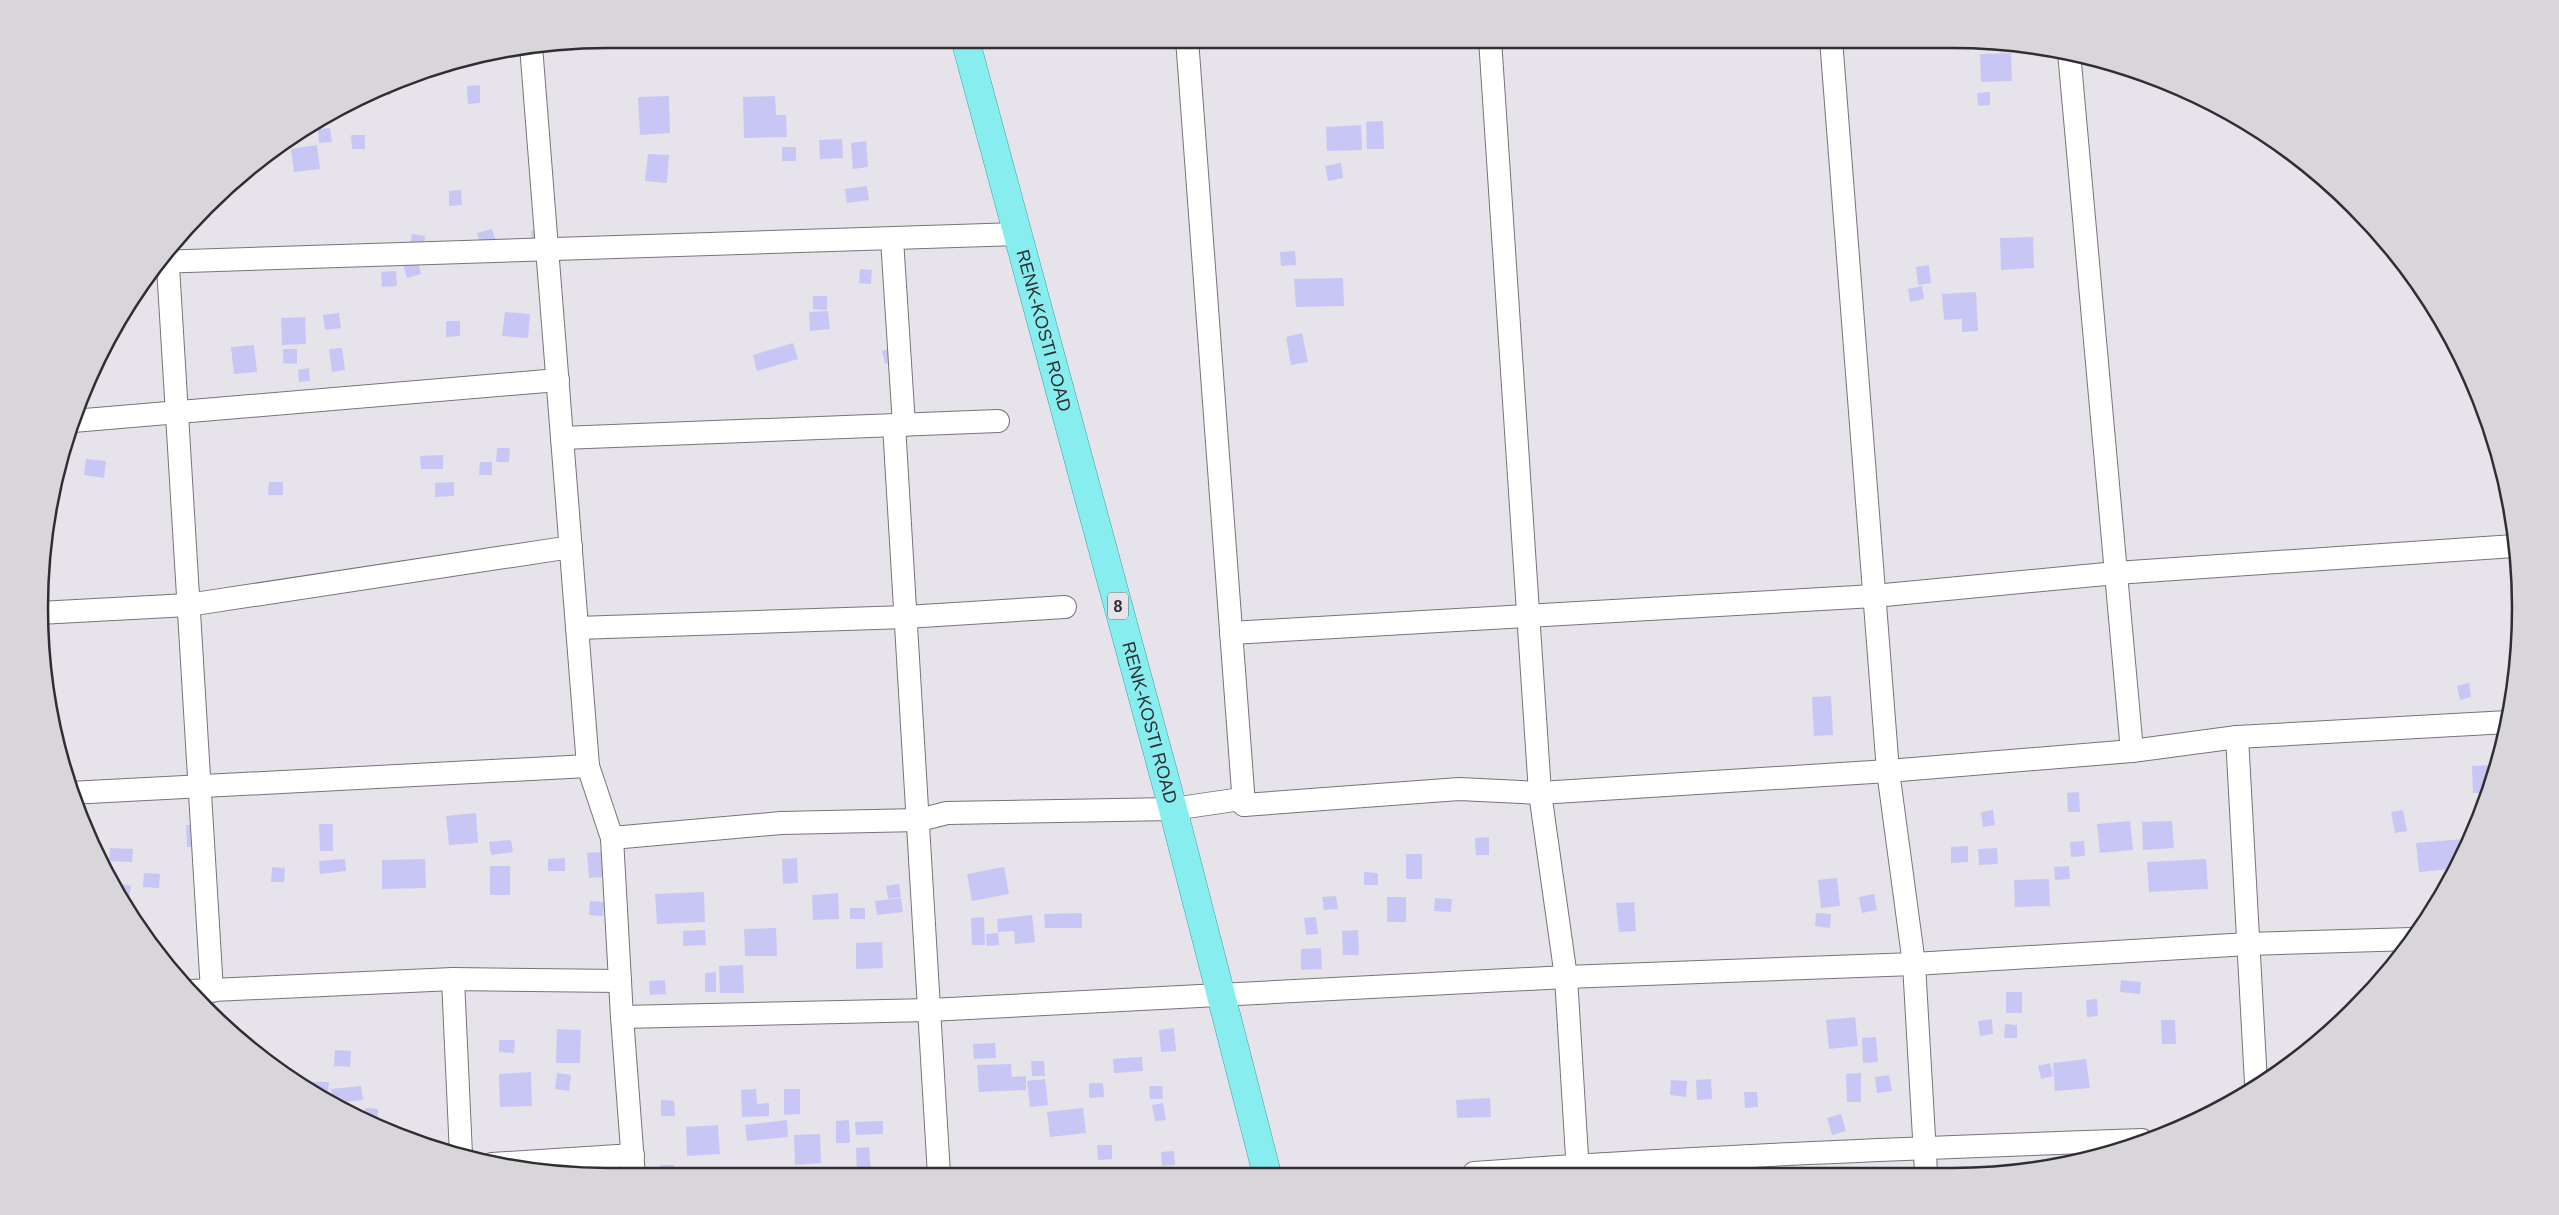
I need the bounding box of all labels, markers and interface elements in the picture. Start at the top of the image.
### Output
street label: RENK-KOSTI ROAD [1012,247,1075,414]
road number: 8 [1108,592,1128,620]
street label: RENK-KOSTI ROAD [1118,639,1181,806]

